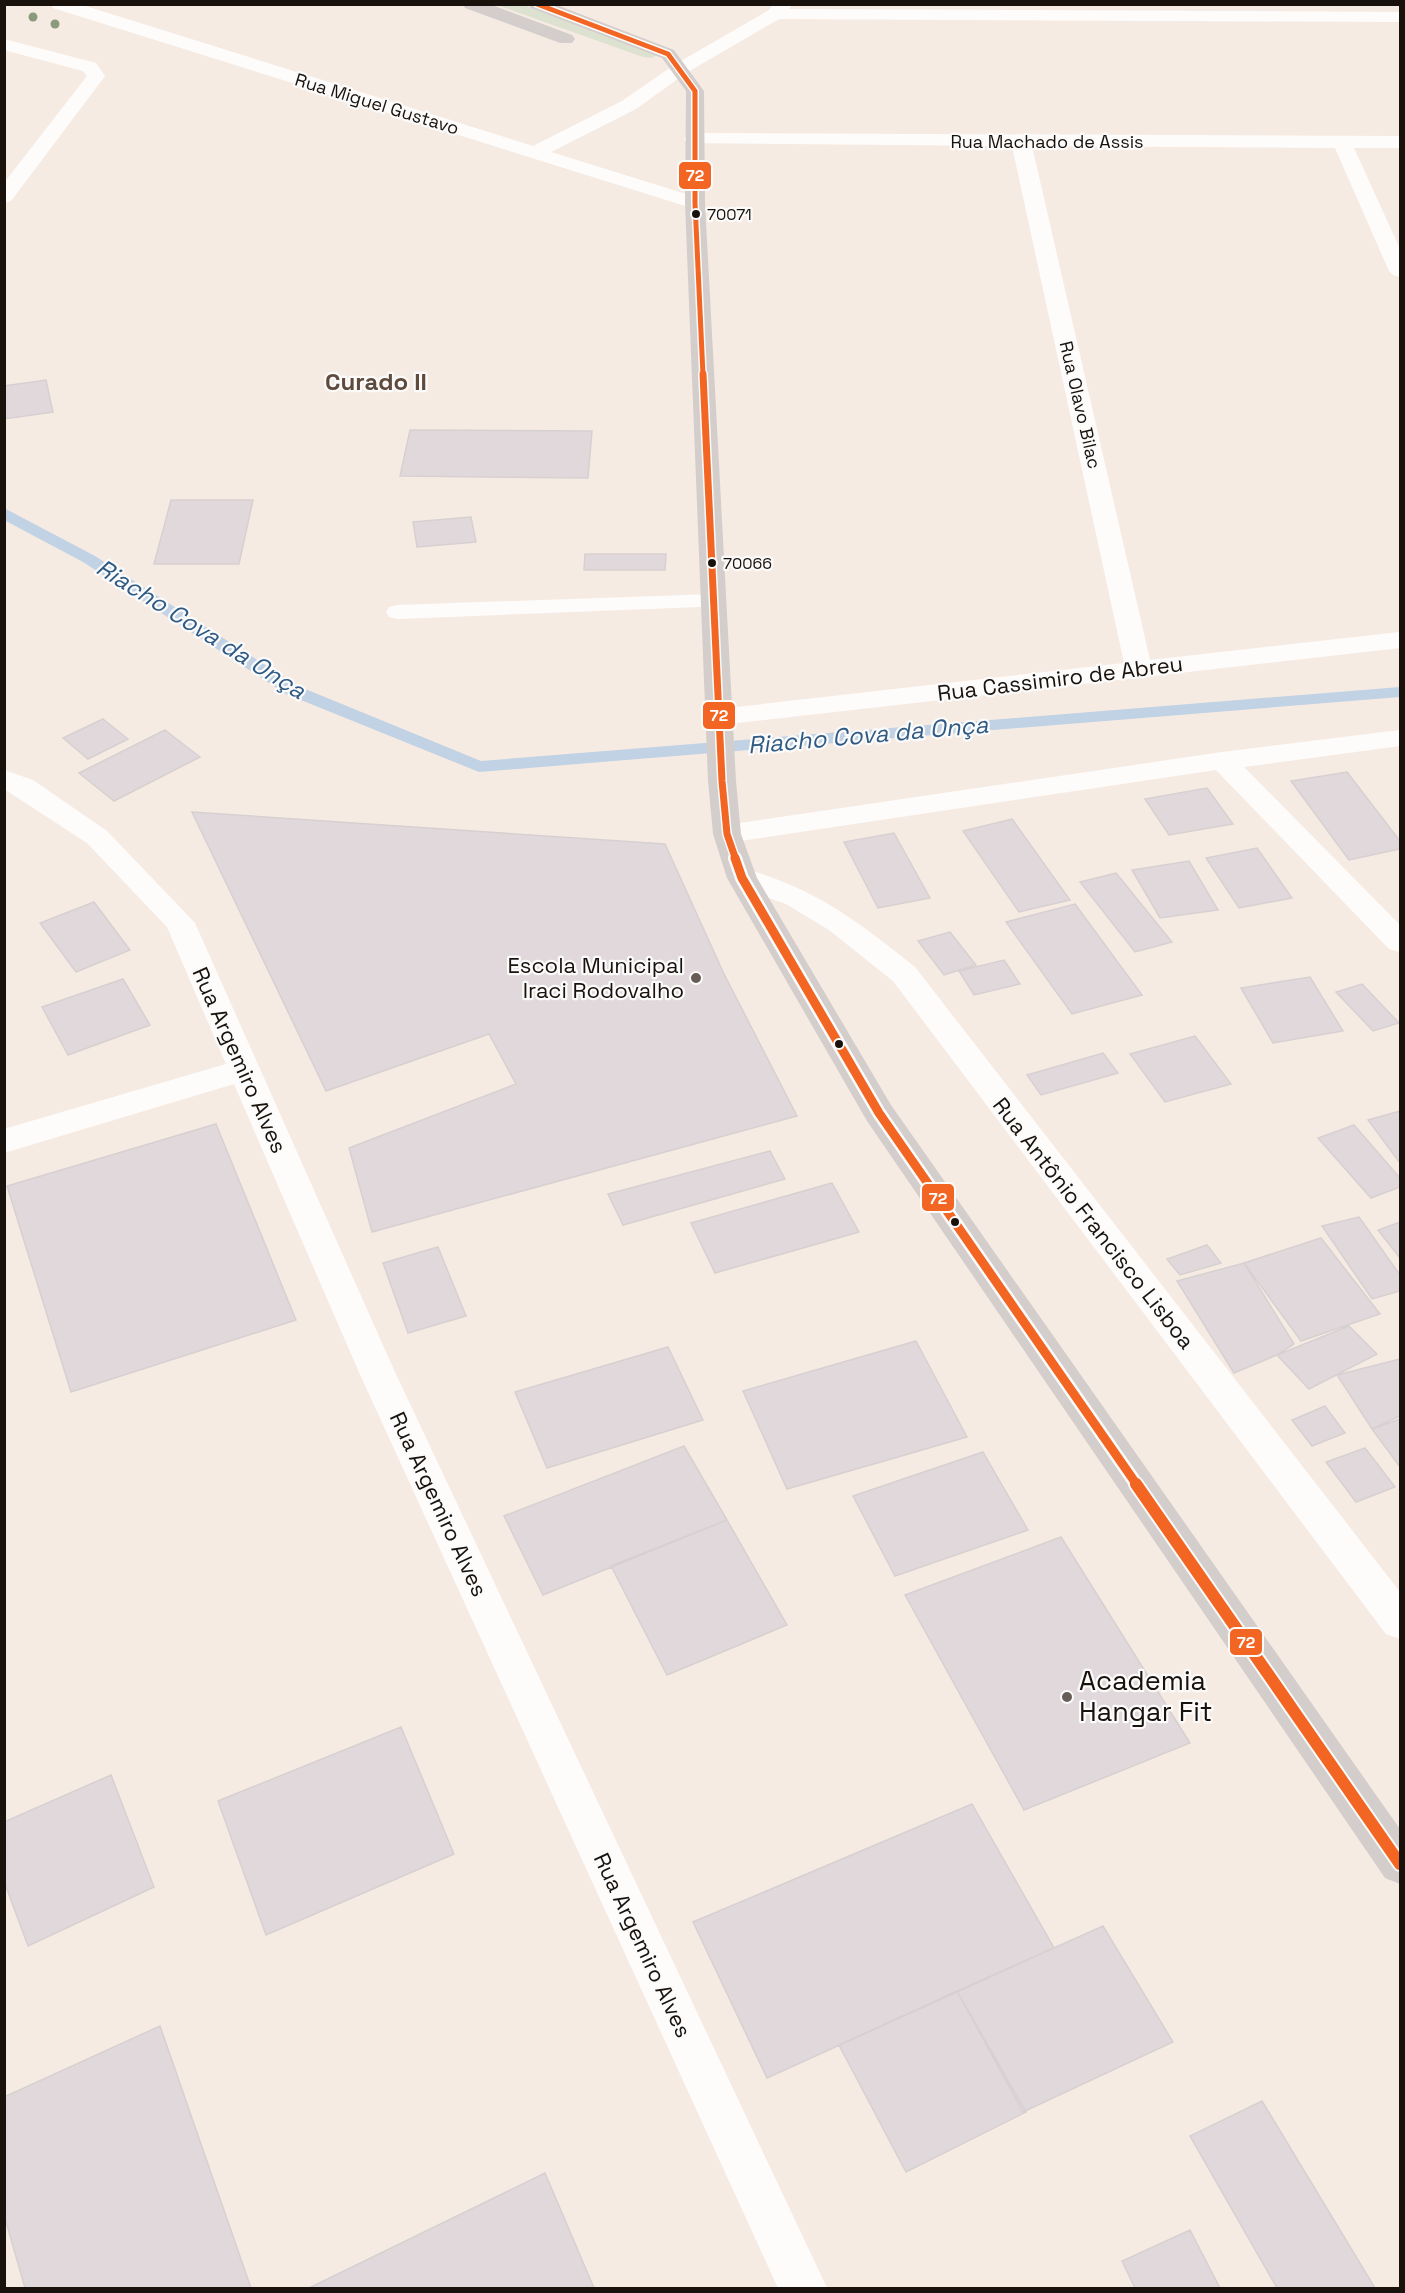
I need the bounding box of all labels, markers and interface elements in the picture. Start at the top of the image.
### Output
street label: Rua Miguel Gustavo [292,68,462,139]
street label: Rua Machado de Assis [950,130,1144,153]
line badge: 72 [678,161,712,190]
text: 72 [686,165,704,186]
place label: 70071 [707,204,752,225]
marker: 70071 [690,208,702,220]
street label: Rua Olavo Bilac [1055,339,1106,471]
district label: Curado II [325,366,427,397]
water label: Riacho Cova da Onça [91,552,312,706]
place label: 70066 [723,553,772,574]
marker: 70066 [706,557,718,569]
street label: Rua Cassimiro de Abreu [936,649,1184,707]
line badge: 72 [702,701,736,730]
text: 72 [710,705,728,726]
water label: Riacho Cova da Onça [746,709,990,760]
place label: Escola Municipal Iraci Rodovalho [507,951,684,1004]
street label: Rua Argemiro Alves [186,963,294,1157]
marker: Escola Municipal Iraci Rodovalho [689,971,703,985]
unlabelled marker [833,1038,845,1050]
street label: Rua Antônio Francisco Lisboa [987,1092,1201,1355]
line badge: 72 [921,1183,955,1212]
text: 72 [929,1188,947,1209]
unlabelled marker [949,1216,961,1228]
street label: Rua Argemiro Alves [384,1407,494,1601]
line badge: 72 [1229,1628,1263,1656]
text: 72 [1237,1632,1255,1653]
place label: Academia Hangar Fit [1079,1663,1212,1729]
marker: Academia Hangar Fit [1060,1690,1074,1704]
street label: Rua Argemiro Alves [588,1848,698,2042]

